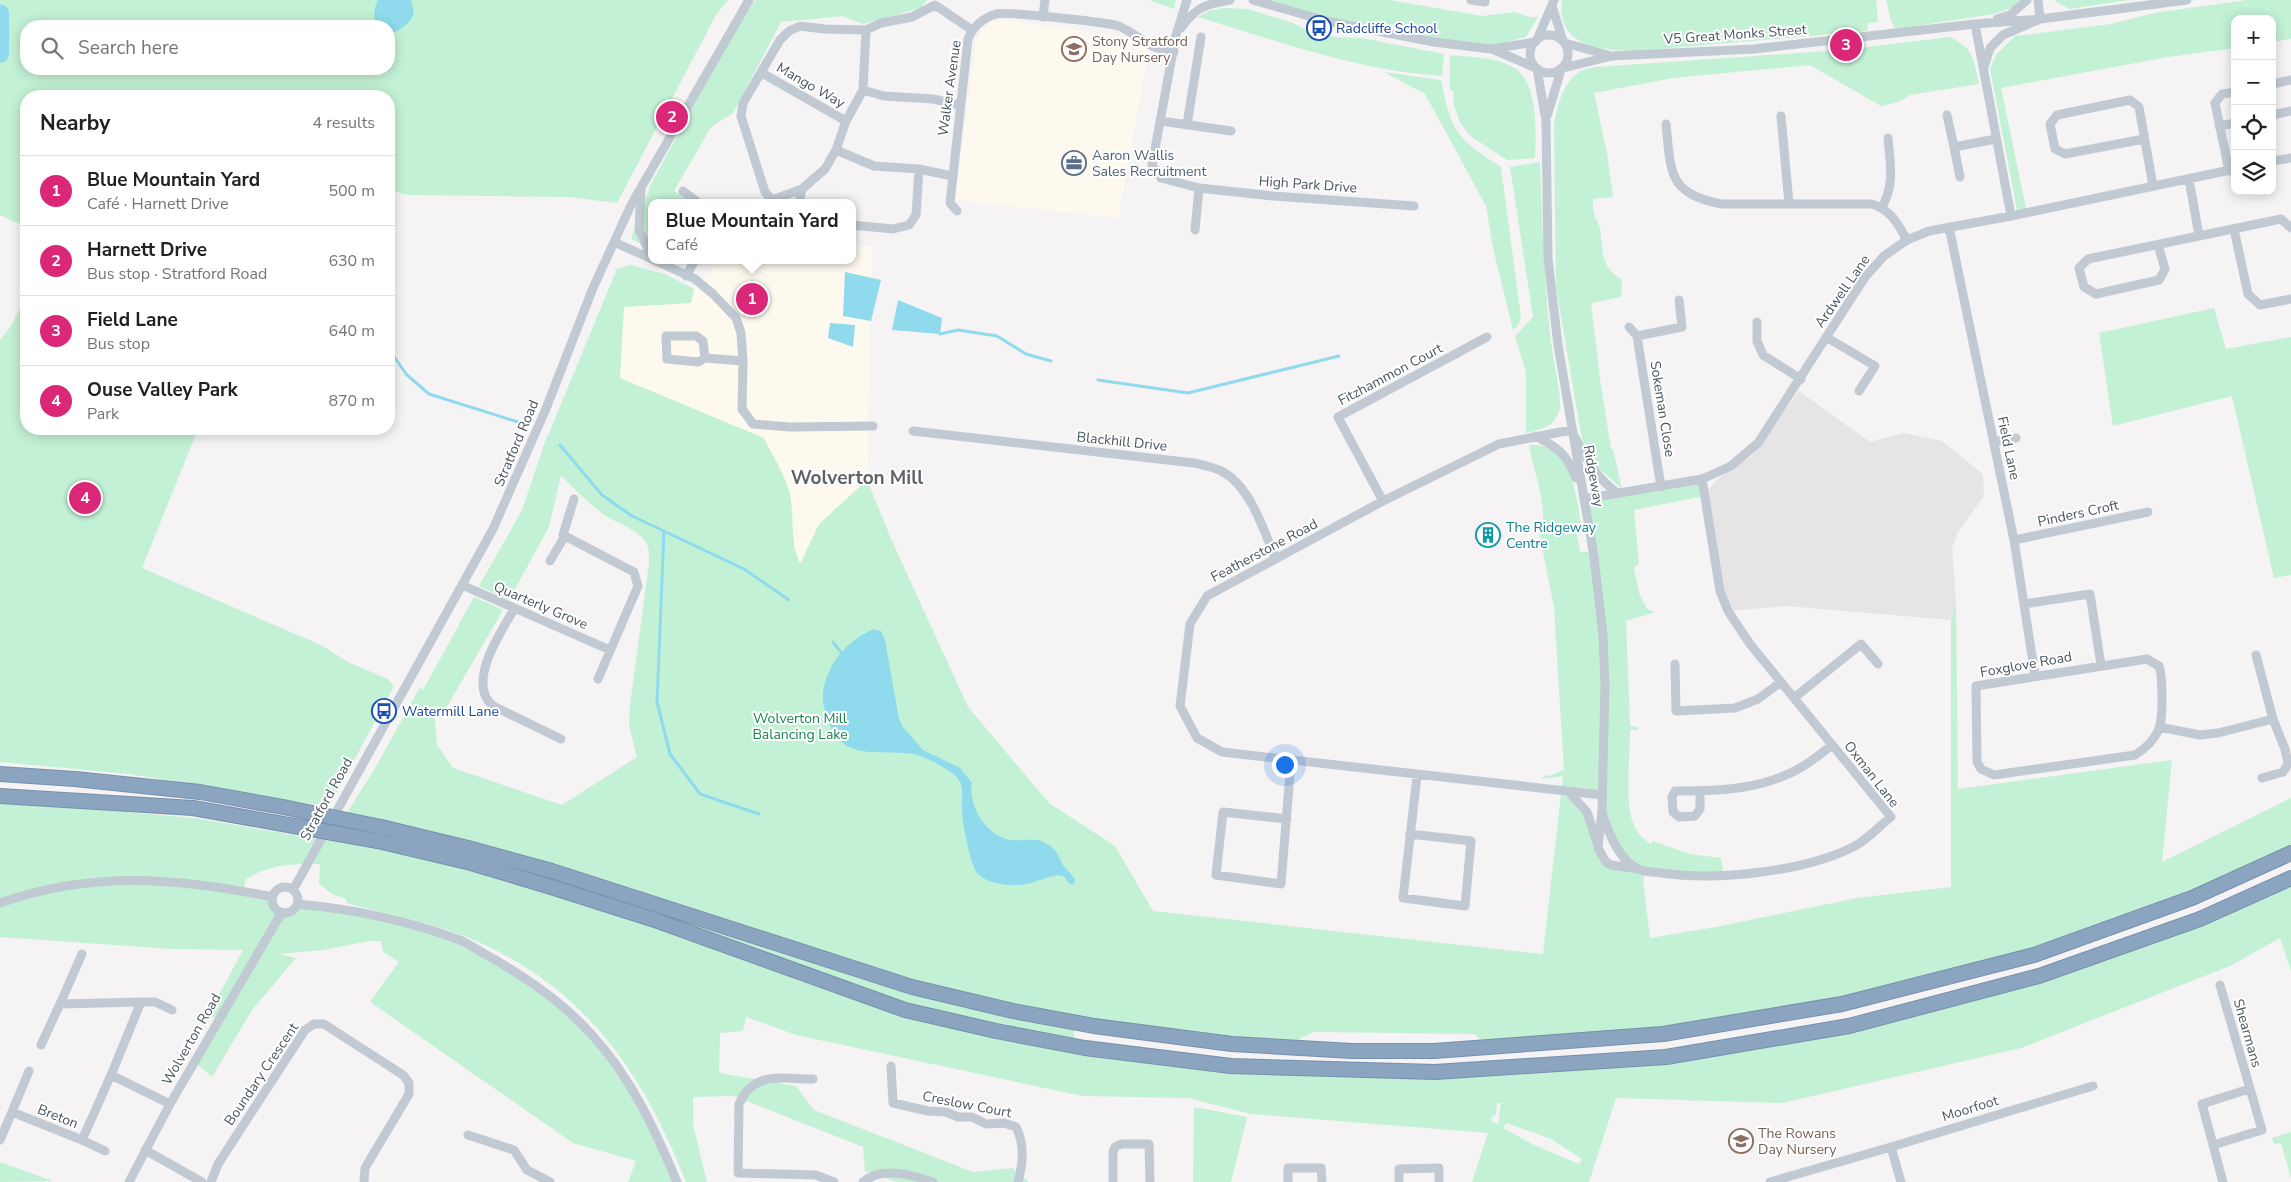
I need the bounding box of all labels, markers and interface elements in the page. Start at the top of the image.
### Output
bus stop icon: Radcliffe School [1306,15,1332,41]
map controls [2231,15,2276,195]
button: + [2231,15,2276,60]
place label: Radcliffe School [1336,19,1438,38]
search box [20,20,395,75]
street label: V5 Great Monks Street [1662,20,1807,49]
pin: 3 [1830,26,1862,64]
place label: Stony Stratford Day Nursery [1092,32,1188,67]
icon: search [38,34,66,62]
text: Search here [78,35,179,61]
school or university icon: Stony Stratford Day Nursery [1061,36,1087,62]
street label: Walker Avenue [933,39,966,137]
street label: Mango Way [773,58,849,113]
button: − [2231,60,2276,105]
pin: 2 [656,98,688,136]
button: locate [2231,105,2276,150]
text: Nearby [40,109,110,137]
text: 4 results [313,112,375,134]
place label: Aaron Wallis Sales Recruitment [1092,146,1206,181]
office icon: Aaron Wallis Sales Recruitment [1061,150,1087,176]
button: layers [2231,150,2276,195]
text: Blue Mountain Yard [87,167,260,193]
street label: High Park Drive [1258,172,1358,197]
text: 1 [51,180,61,202]
text: 500 m [328,180,375,202]
text: Café · Harnett Drive [87,193,229,215]
popup [648,199,856,264]
text: Blue Mountain Yard [665,208,839,234]
text: Café [665,234,698,256]
text: Harnett Drive [87,237,207,263]
text: 2 [51,250,61,272]
text: 630 m [328,250,375,272]
street label: Ardwell Lane [1810,251,1874,331]
text: Bus stop · Stratford Road [87,263,267,285]
pin: 1 [736,280,768,318]
text: Field Lane [87,307,178,333]
text: 3 [51,320,61,342]
text: 640 m [328,320,375,342]
text: Bus stop [87,333,150,355]
street label: Fitzhammon Court [1335,339,1446,410]
street label: Sokeman Close [1646,360,1679,459]
text: Ouse Valley Park [87,377,238,403]
text: 4 [51,390,61,412]
text: 870 m [328,390,375,412]
street label: Stratford Road [490,397,543,489]
text: Park [87,403,119,425]
street label: Field Lane [1993,415,2025,482]
street label: Blackhill Drive [1076,427,1168,456]
street label: Ridgeway [1579,444,1608,509]
district label: Wolverton Mill [791,465,923,491]
pin: 4 [69,479,101,517]
street label: Pinders Croft [2036,496,2120,531]
street label: Featherstone Road [1208,514,1321,587]
place label: The Ridgeway Centre [1506,518,1597,553]
building icon: The Ridgeway Centre [1475,522,1501,548]
street label: Quarterly Grove [491,577,591,634]
street label: Foxglove Road [1979,647,2073,682]
bus stop icon: Watermill Lane [371,698,397,724]
place label: Watermill Lane [402,702,499,721]
park label: Wolverton Mill Balancing Lake [752,709,848,744]
street label: Oxman Lane [1840,737,1904,811]
your location [1272,752,1298,778]
street label: Stratford Road [296,754,357,844]
street label: Wolverton Road [157,990,225,1089]
street label: Shearmans [2229,997,2266,1070]
street label: Boundary Crescent [220,1019,303,1129]
street label: Creslow Court [921,1087,1013,1122]
street label: Moorfoot [1940,1091,2001,1126]
street label: Breton [35,1100,81,1133]
place label: The Rowans Day Nursery [1758,1124,1837,1159]
school or university icon: The Rowans Day Nursery [1728,1128,1754,1154]

